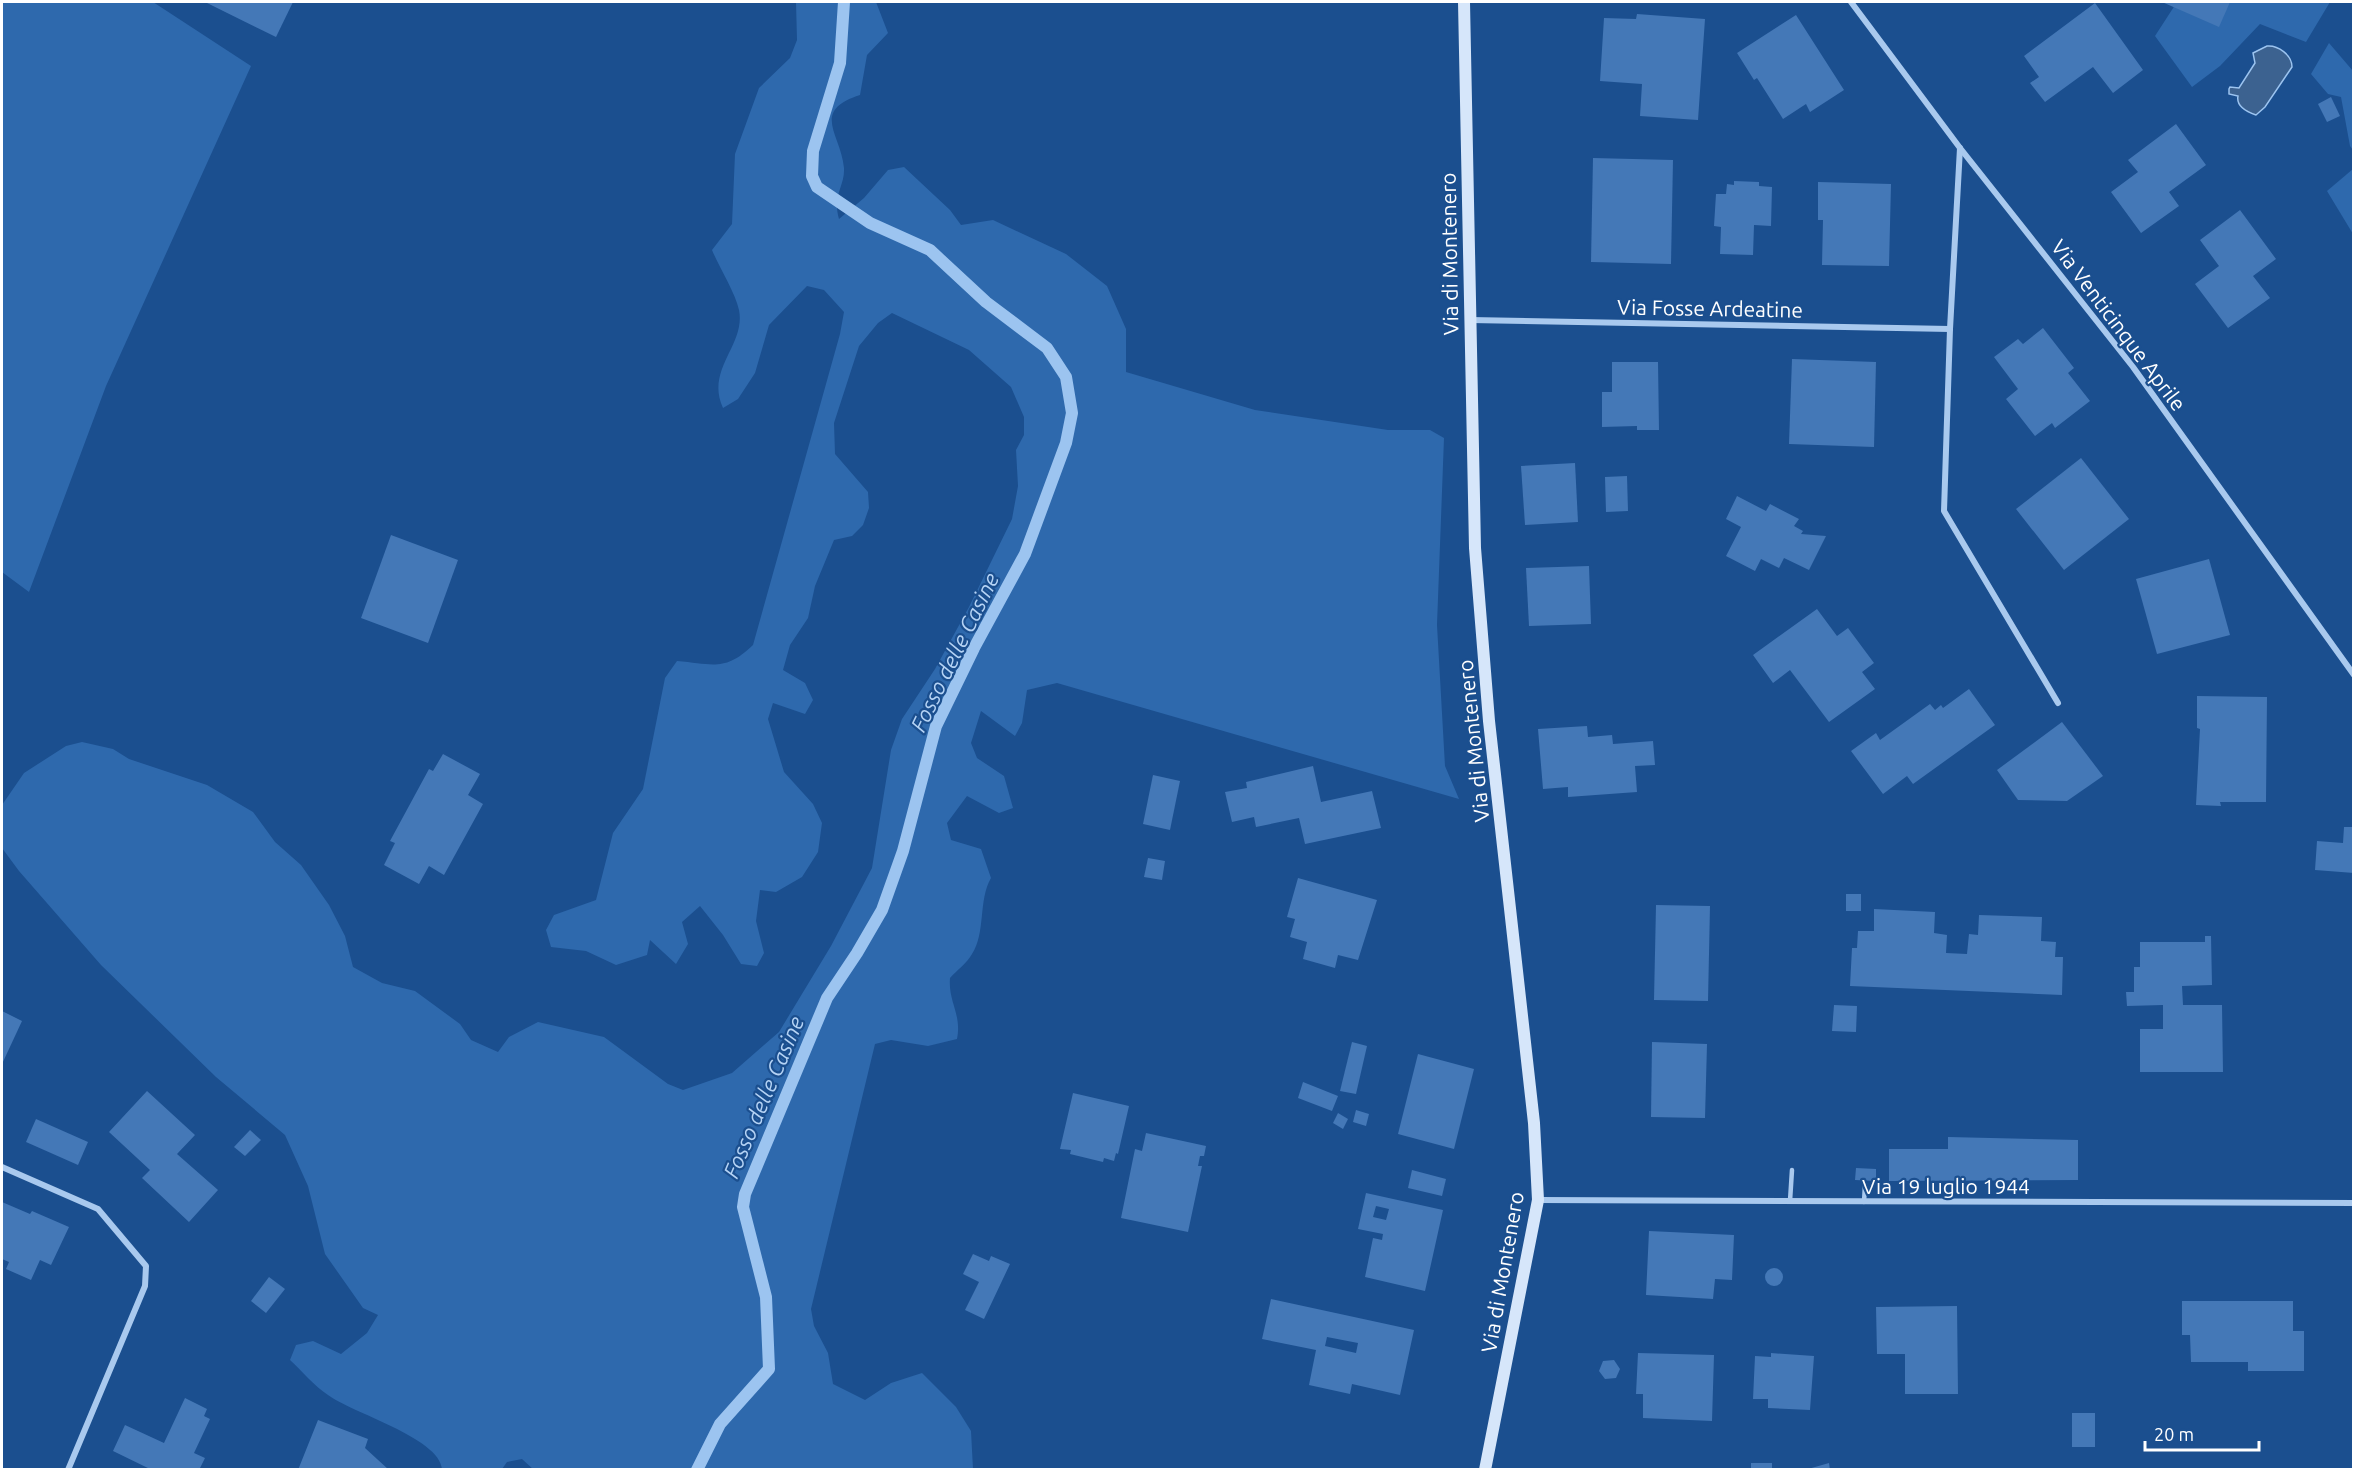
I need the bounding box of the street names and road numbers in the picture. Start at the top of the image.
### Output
street label: Via di Montenero [1436,172,1462,336]
street label: Via Venticinque Aprile [2047,235,2191,415]
street label: Via Fosse Ardeatine [1617,294,1803,322]
street label: Via di Montenero [1453,659,1493,823]
street label: Via 19 luglio 1944 [1862,1174,2030,1198]
street label: Via di Montenero [1476,1190,1528,1354]

